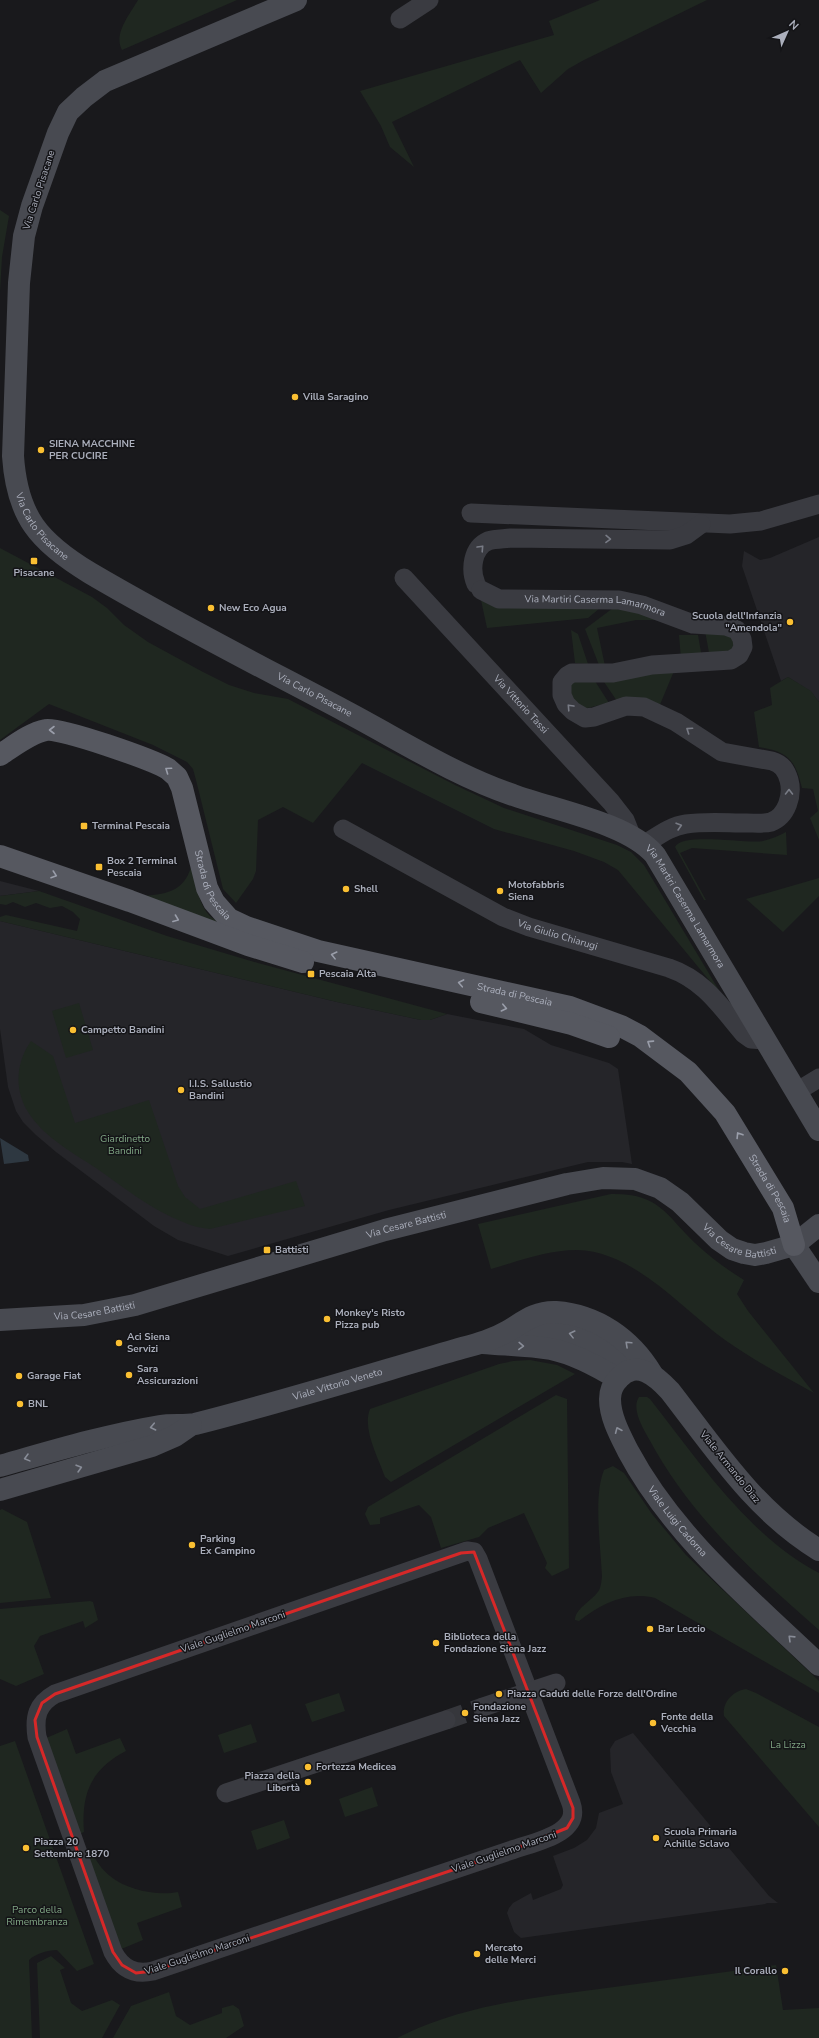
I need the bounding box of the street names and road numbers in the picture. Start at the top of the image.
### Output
street label: Via Carlo Pisacane [19,148,59,233]
street label: Via Carlo Pisacane [12,490,71,564]
street label: Via Martiri Caserma Lamarmora [524,592,667,620]
street label: Via Carlo Pisacane [274,669,355,721]
street label: Via Vittorio Tassi [489,671,551,737]
street label: Via Martiri Caserma Lamarmora [641,841,728,971]
street label: Strada di Pescaia [191,849,234,923]
street label: Via Giulio Chiarugi [514,916,599,954]
street label: Strada di Pescaia [476,980,554,1010]
street label: Strada di Pescaia [745,1152,794,1225]
street label: Via Cesare Battisti [364,1208,448,1243]
street label: Via Cesare Battisti [698,1220,778,1262]
street label: Via Cesare Battisti [52,1298,136,1324]
street label: Viale Vittorio Veneto [290,1365,385,1404]
street label: Viale Armando Diaz [696,1427,764,1506]
street label: Viale Luigi Cadorna [644,1483,710,1560]
street label: Viale Guglielmo Marconi [178,1608,287,1657]
street label: Viale Guglielmo Marconi [449,1828,558,1877]
street label: Viale Guglielmo Marconi [142,1931,251,1979]

